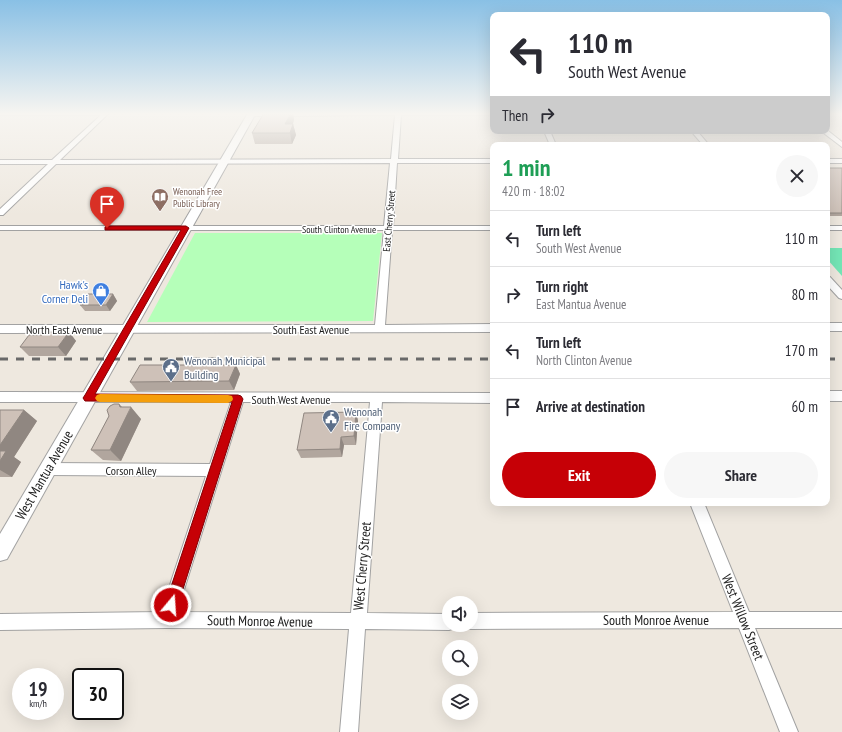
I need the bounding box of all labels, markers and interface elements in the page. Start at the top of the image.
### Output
text: 110 m [568,24,632,61]
icon: left [502,28,554,80]
text: South West Avenue [568,60,686,83]
icon: right [536,104,558,126]
text: Then [502,106,528,125]
text: 1 min [502,152,550,183]
button: close [776,155,818,197]
text: 420 m · 18:02 [502,183,565,200]
place label: Wenonah Free Public Library [173,185,222,210]
pin [90,187,124,228]
library icon: Wenonah Free Public Library [150,187,170,212]
street label: East Cherry Street [380,190,398,252]
icon: arrive [96,193,118,215]
text: Turn left [536,221,581,240]
street label: South Clinton Avenue [302,223,376,236]
icon: left [502,228,524,250]
text: 110 m [785,229,818,248]
text: South West Avenue [536,240,622,257]
place label: Hawk's Corner Deli [42,277,88,306]
text: Turn right [536,277,588,296]
shop icon: Hawk's Corner Deli [91,281,111,306]
icon: right [502,284,524,306]
text: 80 m [792,285,818,304]
text: East Mantua Avenue [536,296,626,313]
street label: North East Avenue [26,322,102,337]
street label: South East Avenue [273,322,349,337]
text: Turn left [536,333,581,352]
icon: left [502,340,524,362]
text: 170 m [785,341,818,360]
text: North Clinton Avenue [536,352,632,369]
place label: Wenonah Municipal Building [184,353,266,382]
public building icon: Wenonah Municipal Building [161,357,181,382]
street label: South West Avenue [252,392,331,407]
icon: arrive [502,396,524,418]
text: Arrive at destination [536,397,645,416]
text: 60 m [792,397,818,416]
place label: Wenonah Fire Company [344,404,401,433]
public building icon: Wenonah Fire Company [321,408,341,433]
street label: West Mantua Avenue [11,427,77,523]
button: Exit [502,452,656,498]
button: Share [664,452,818,498]
street label: Corson Alley [106,463,157,478]
street label: West Cherry Street [349,521,375,611]
street label: West Willow Street [718,572,768,663]
position arrow [150,584,192,626]
map controls [442,596,478,720]
button: sound [442,596,478,632]
street label: South Monroe Avenue [207,611,313,631]
street label: South Monroe Avenue [603,611,709,629]
button: search [442,640,478,676]
speed limit sign: 30 [72,668,124,720]
text: 19 [28,676,48,702]
button: layers [442,684,478,720]
text: km/h [29,697,47,710]

